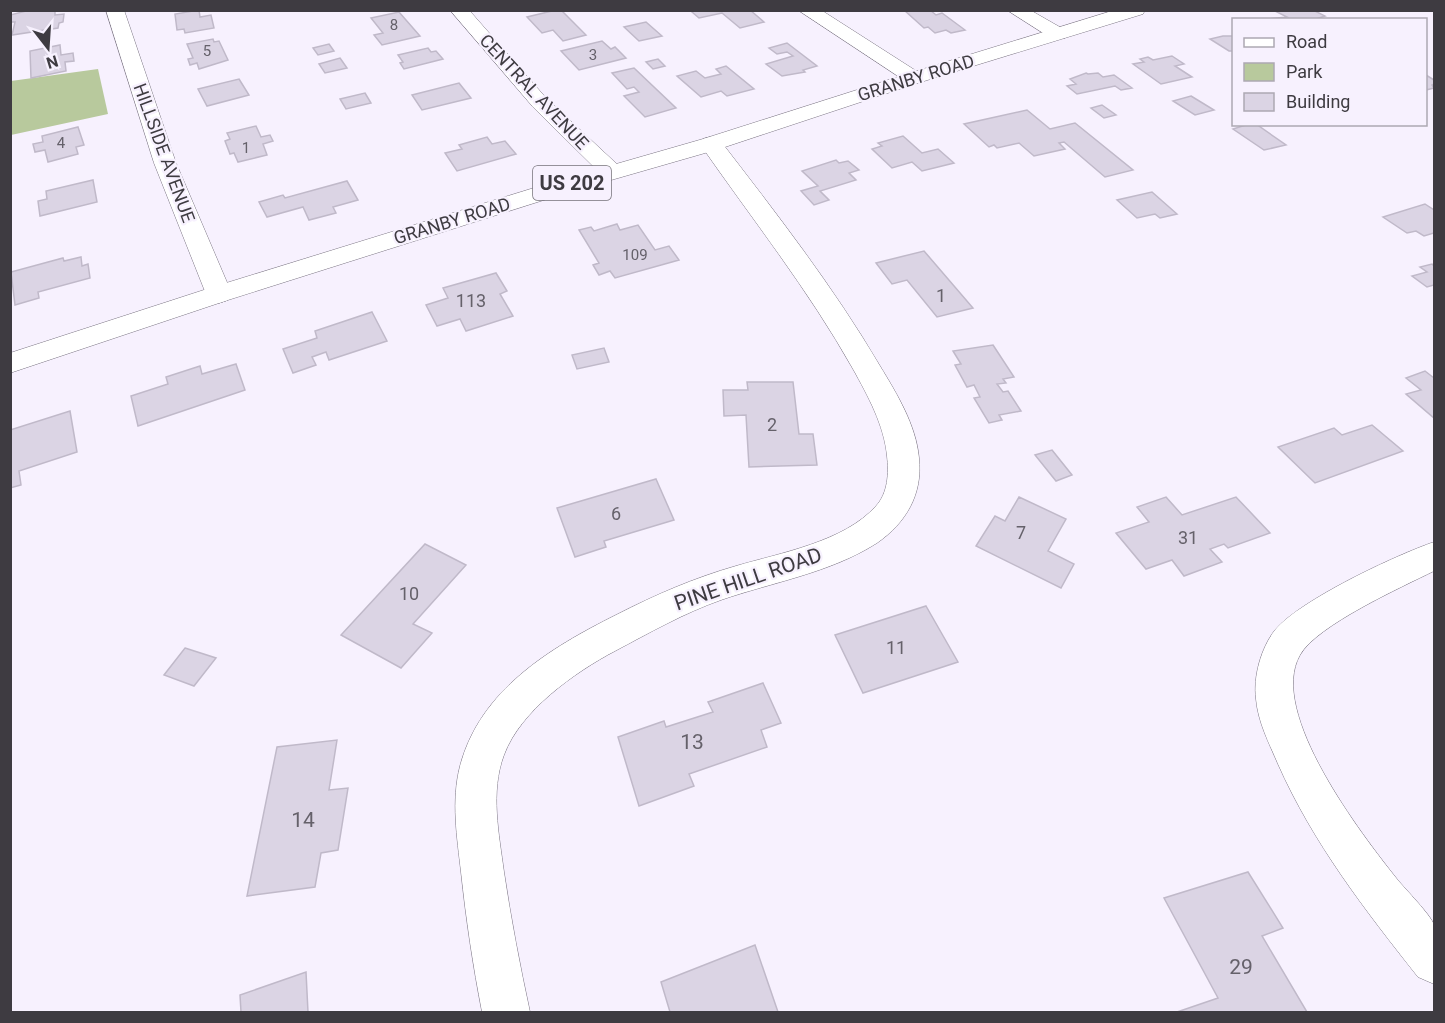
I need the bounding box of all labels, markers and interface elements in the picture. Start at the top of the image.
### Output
house number: 8 [390,16,398,34]
north arrow [18,18,78,78]
legend [1232,18,1427,126]
street label: CENTRAL AVENUE [476,30,593,154]
text: Road [1286,31,1327,52]
house number: 5 [203,42,211,60]
house number: 3 [589,46,597,64]
street label: GRANBY ROAD [855,50,977,105]
text: N [44,51,60,73]
text: Park [1286,61,1323,82]
street label: HILLSIDE AVENUE [130,80,199,225]
text: Building [1286,91,1350,112]
house number: 4 [57,134,66,152]
house number: 1 [242,139,250,157]
road number: US 202 [533,166,611,200]
street label: GRANBY ROAD [391,193,513,248]
house number: 109 [622,246,648,264]
house number: 1 [936,285,946,306]
house number: 113 [456,290,486,311]
house number: 2 [767,414,777,435]
house number: 6 [611,503,621,524]
house number: 7 [1016,522,1026,543]
house number: 31 [1178,527,1198,548]
street label: PINE HILL ROAD [671,543,825,615]
house number: 10 [399,583,419,604]
house number: 11 [886,637,906,658]
house number: 13 [680,730,704,754]
house number: 14 [291,808,315,832]
house number: 29 [1229,955,1253,979]

